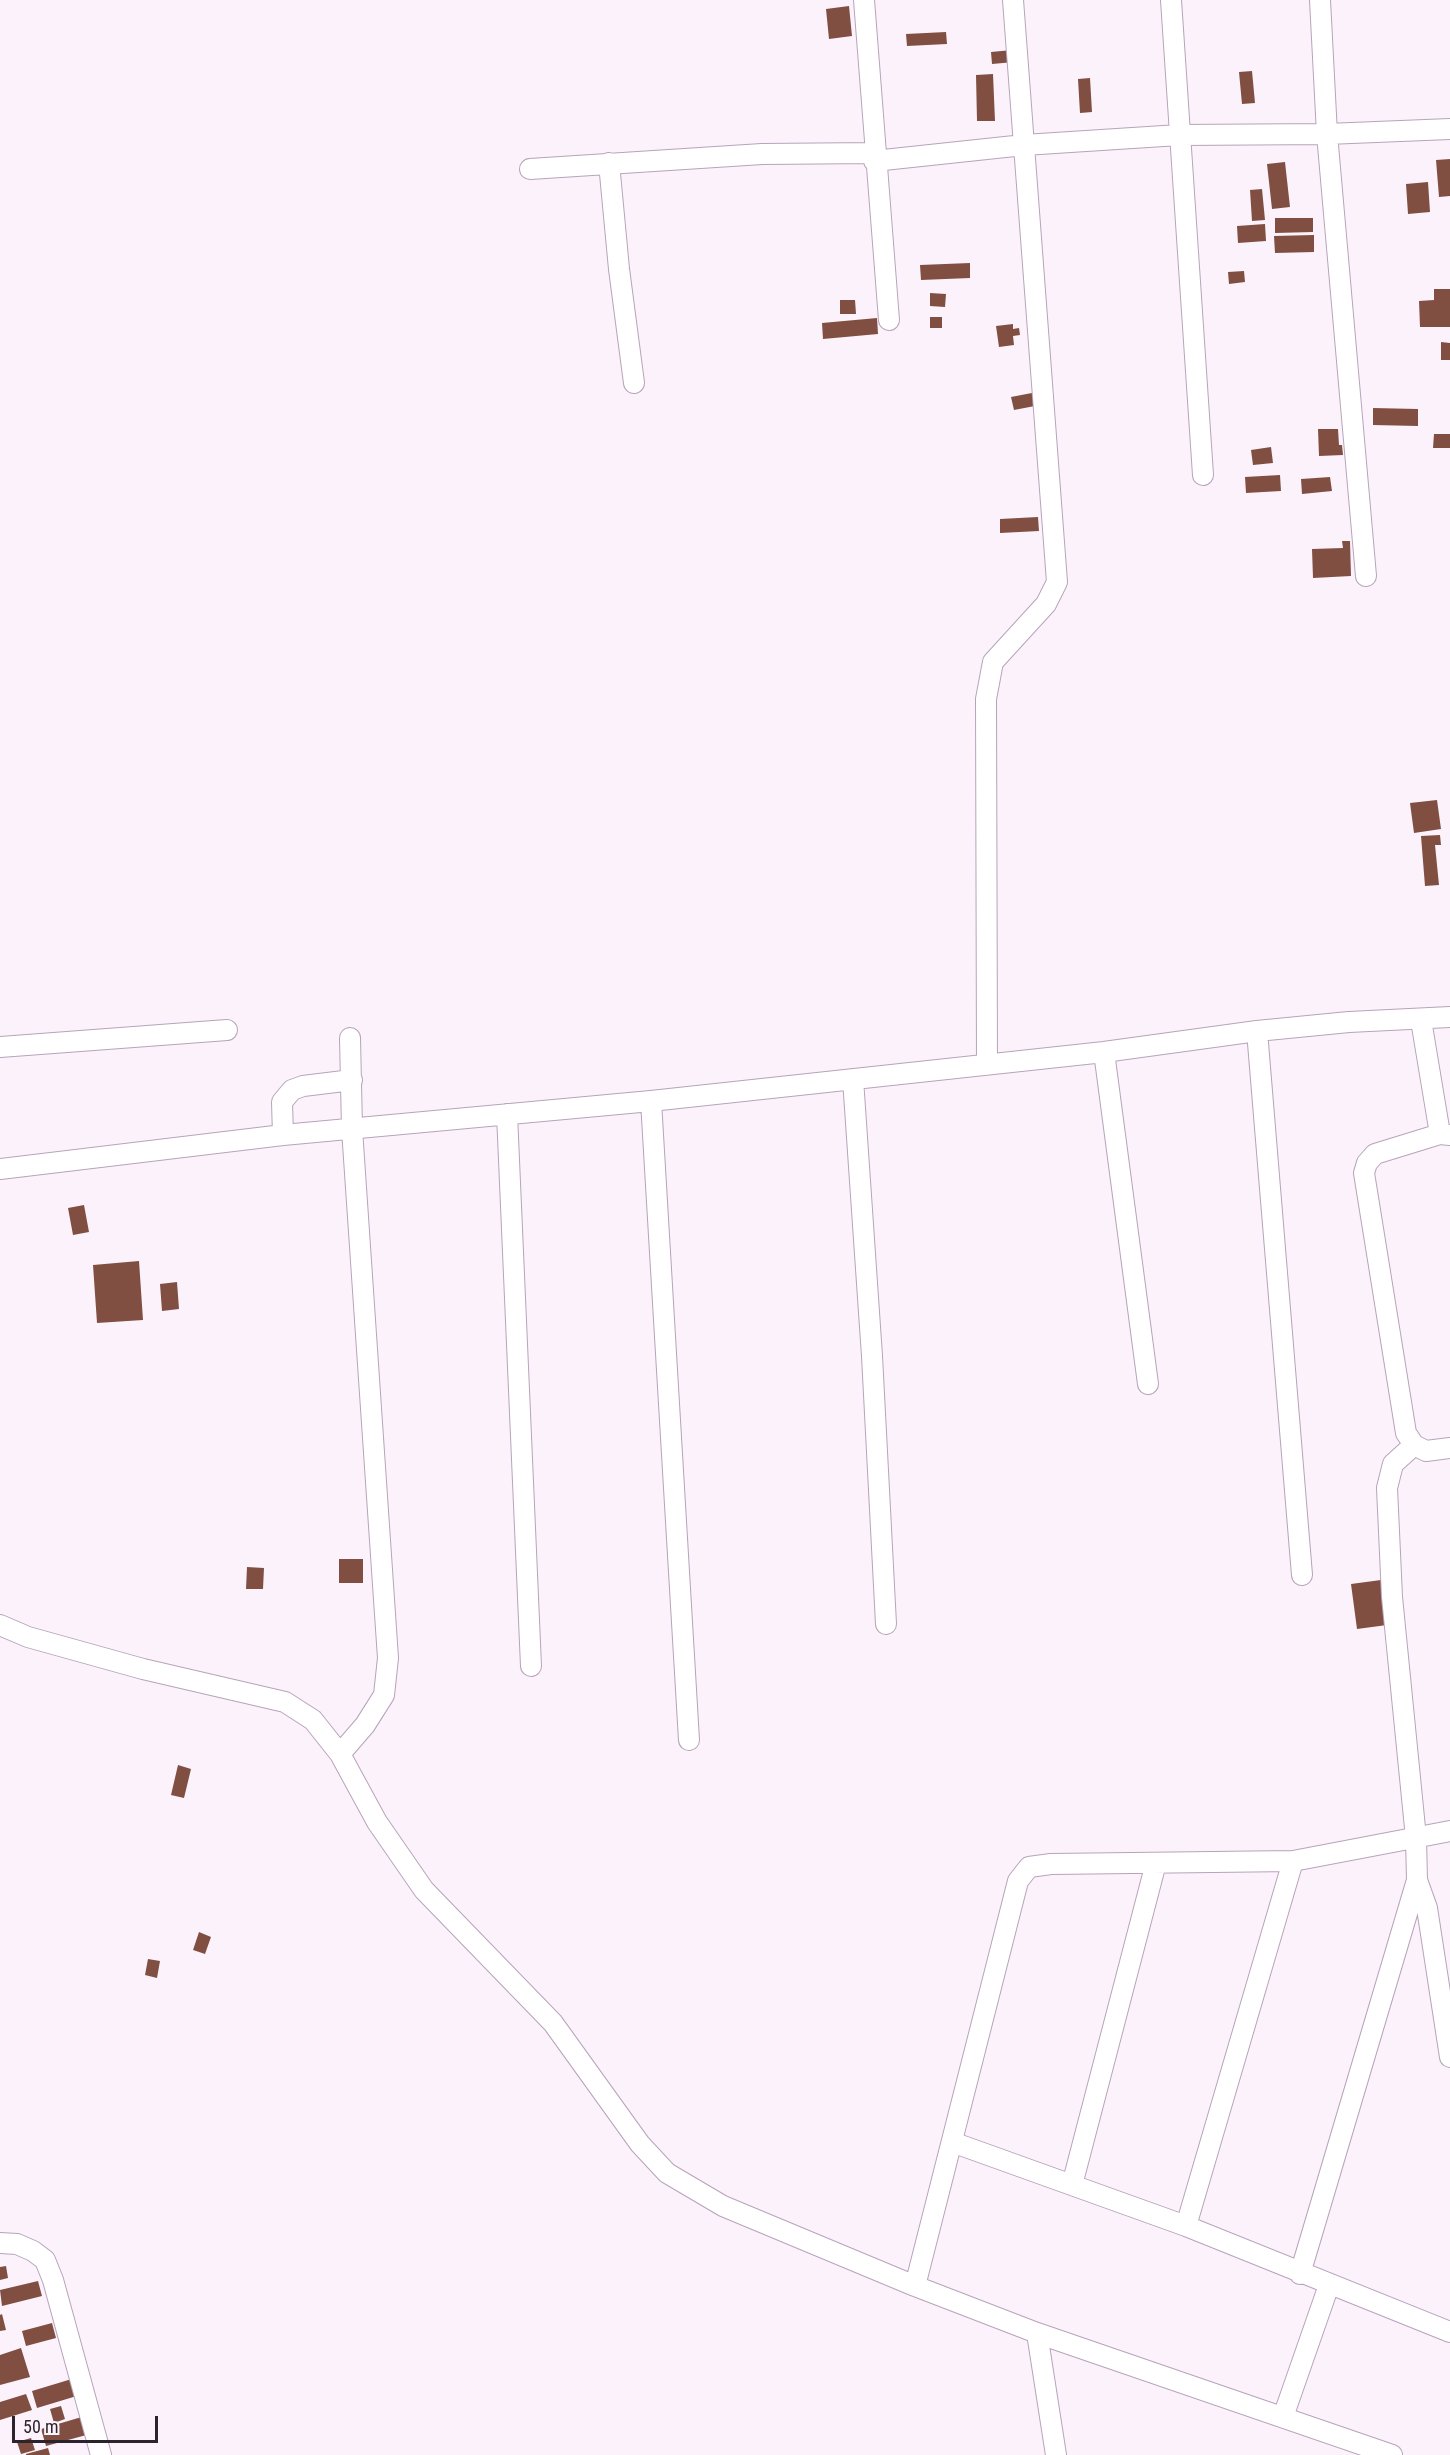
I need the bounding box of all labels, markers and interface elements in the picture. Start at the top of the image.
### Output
scale bar [15,2404,160,2442]
text: 50 m [23,2416,58,2437]

